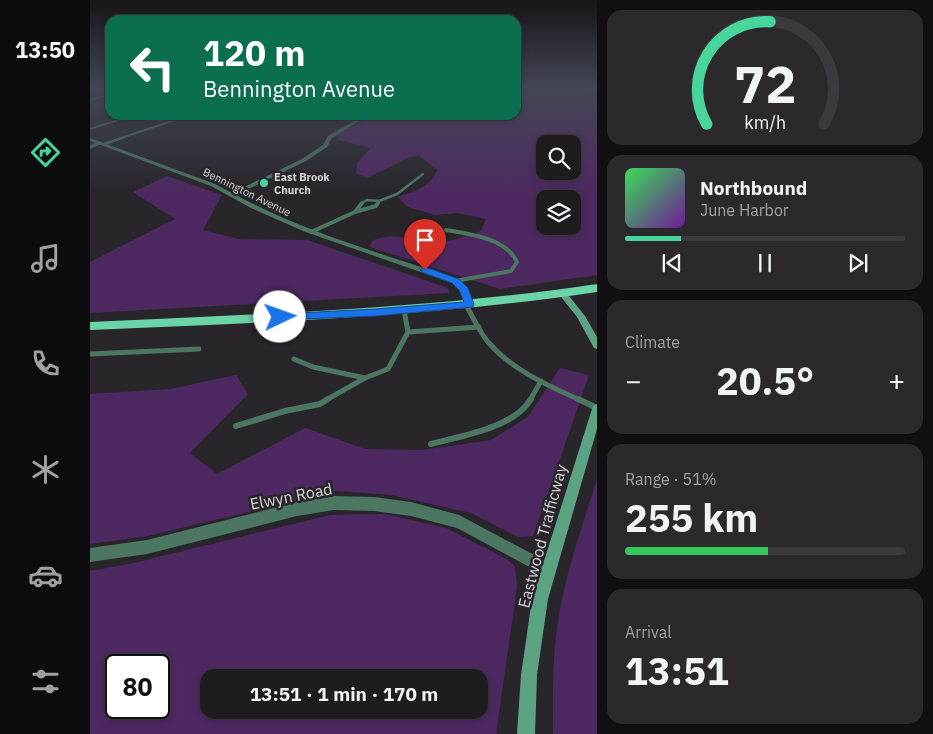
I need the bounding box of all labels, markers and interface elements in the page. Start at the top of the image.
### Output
text: 120 m [203,30,306,76]
text: 13:50 [15,35,75,64]
icon: left [120,35,185,100]
text: 72 [734,50,796,117]
text: Bennington Avenue [203,74,395,103]
text: km/h [744,111,786,134]
icon: directions [28,135,63,170]
map controls [536,135,581,235]
button: search [536,135,581,180]
street label: Bennington Avenue [201,165,293,219]
place label: East Brook Church [274,170,330,197]
text: Northbound [700,176,807,200]
marker: East Brook Church [258,177,270,189]
button: layers [536,190,581,235]
text: June Harbor [700,200,789,220]
pin [404,219,446,270]
icon: arrive [411,226,439,254]
icon: music [28,241,63,276]
icon: previous [658,249,686,277]
icon: pause [751,249,779,277]
icon: next [844,249,872,277]
position arrow [253,290,305,342]
text: Climate [625,332,680,352]
icon: phone [28,346,63,381]
text: 20.5° [716,356,814,405]
text: − [625,362,642,399]
text: + [888,362,905,399]
icon: climate [28,452,63,487]
street label: Eastwood Trafficway [513,462,571,610]
text: Range · 51% [625,469,717,489]
street label: Elwyn Road [248,478,334,514]
text: 255 km [625,493,758,542]
icon: car [28,558,63,593]
text: Arrival [625,622,672,642]
text: 13:51 [625,646,729,695]
speed limit sign: 80 [105,654,170,719]
icon: filters [28,664,63,699]
text: 13:51 · 1 min · 170 m [250,682,438,706]

